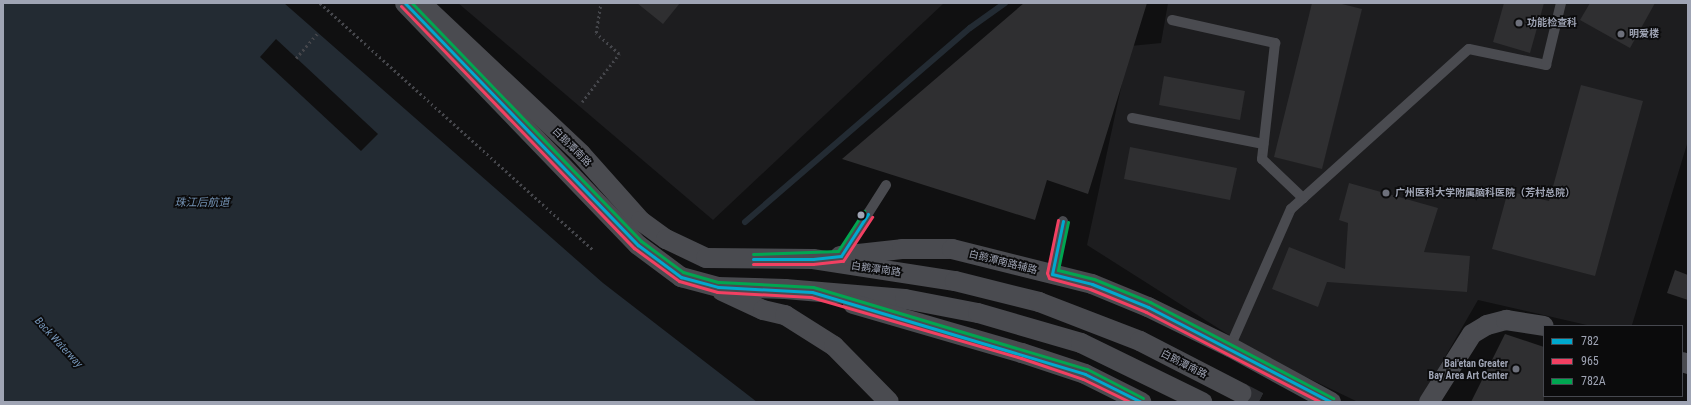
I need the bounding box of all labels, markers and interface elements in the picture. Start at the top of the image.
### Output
place label: 功能检查科 [1527,17,1577,29]
marker: 功能检查科 [1514,18,1524,28]
place label: 明爱楼 [1629,28,1659,40]
marker: 明爱楼 [1616,29,1626,39]
street label: 白鹅潭南路 [550,125,594,169]
marker: 广州医科大学附属脑科医院（芳村总院） [1380,187,1392,199]
place label: 广州医科大学附属脑科医院（芳村总院） [1395,187,1575,199]
water label: 珠江后航道 [175,196,229,210]
unlabelled marker [856,210,866,220]
street label: 白鹅潭南路辅路 [968,248,1038,276]
street label: 白鹅潭南路 [850,260,902,278]
water label: Back Waterway [31,315,85,371]
legend [1543,325,1683,397]
text: 782 [1581,334,1599,348]
street label: 白鹅潭南路 [1159,347,1209,381]
text: 965 [1581,354,1599,368]
place label: Bai'etan Greater Bay Area Art Center [1429,357,1508,380]
marker: Bai'etan Greater Bay Area Art Center [1511,364,1521,374]
text: 782A [1581,374,1606,388]

